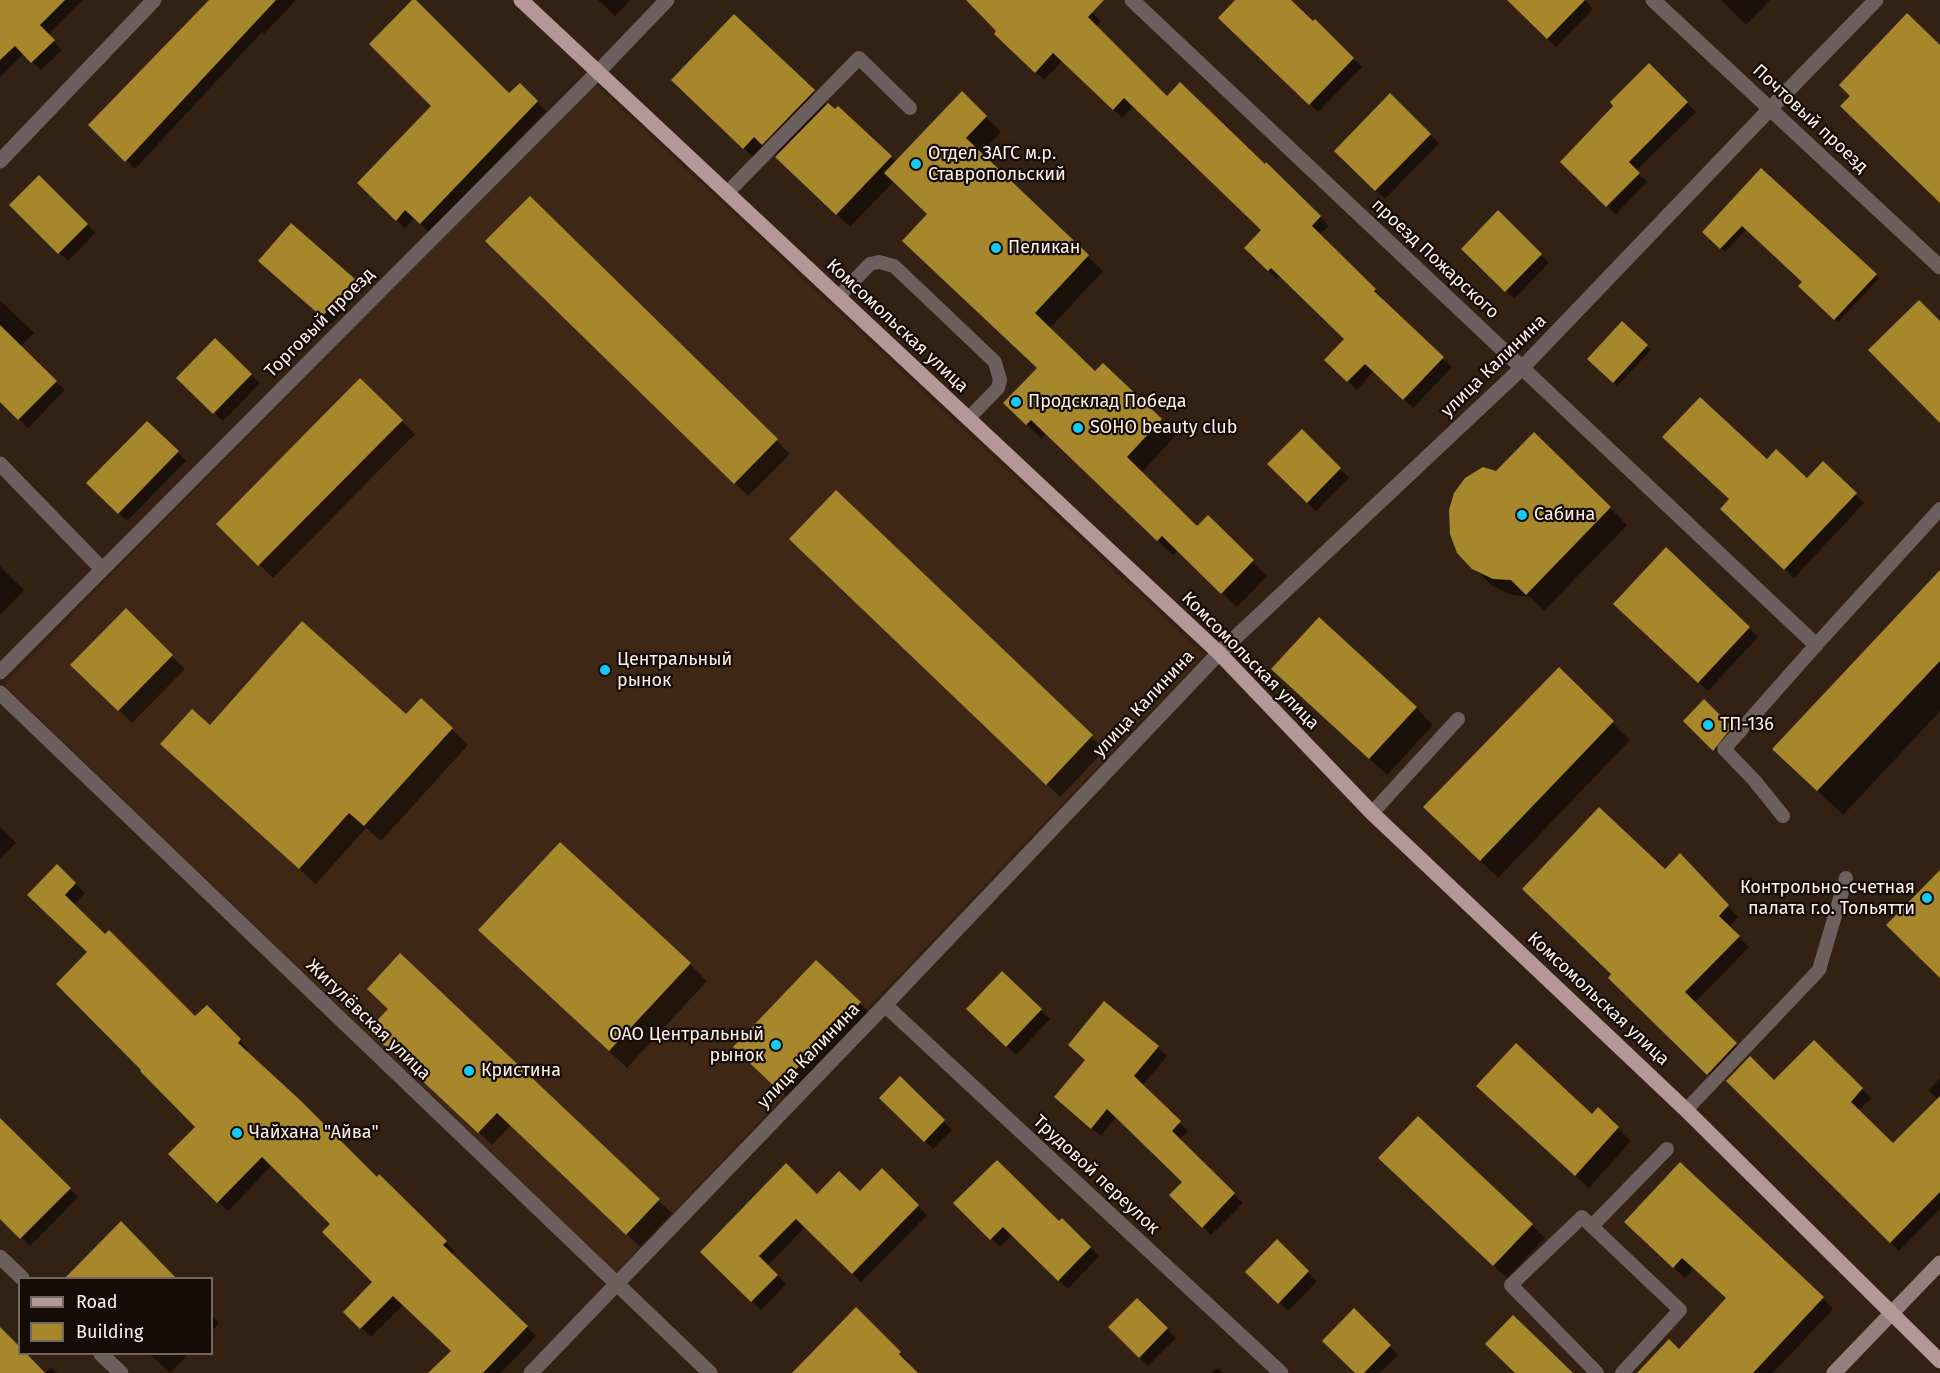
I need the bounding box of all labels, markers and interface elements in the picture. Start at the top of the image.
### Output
street label: Почтовый проезд [1748,60,1872,178]
place label: Отдел ЗАГС м.р. Ставропольский [928,143,1066,186]
marker: Отдел ЗАГС м.р. Ставропольский [909,157,923,171]
street label: проезд Пожарского [1367,194,1503,324]
place label: Пеликан [1008,237,1080,259]
marker: Пеликан [989,241,1003,255]
street label: Комсомольская улица [822,255,972,397]
street label: Торговый проезд [261,264,379,382]
street label: улица Калинина [1437,310,1551,422]
place label: Продсклад Победа [1028,391,1187,413]
marker: Продсклад Победа [1009,395,1023,409]
place label: SOHO beauty club [1090,417,1237,439]
marker: SOHO beauty club [1071,421,1085,435]
place label: Сабина [1534,504,1595,526]
marker: Сабина [1515,508,1529,522]
street label: Комсомольская улица [1177,588,1323,734]
street label: улица Калинина [1089,646,1199,762]
place label: Центральный рынок [617,649,732,692]
marker: Центральный рынок [598,663,612,677]
place label: ТП-136 [1720,714,1774,736]
marker: ТП-136 [1701,718,1715,732]
place label: Контрольно-счетная палата г.о. Тольятти [1740,877,1915,920]
marker: Контрольно-счетная палата г.о. Тольятти [1920,891,1934,905]
street label: Комсомольская улица [1523,928,1673,1070]
street label: Жигулёвская улица [301,955,435,1085]
street label: улица Калинина [753,999,865,1113]
place label: ОАО Центральный рынок [609,1024,764,1066]
marker: ОАО Центральный рынок [769,1038,783,1052]
place label: Кристина [481,1060,561,1082]
marker: Кристина [462,1064,476,1078]
street label: Трудовой переулок [1028,1111,1164,1239]
place label: Чайхана "Айва" [249,1122,379,1144]
marker: Чайхана "Айва" [230,1126,244,1140]
legend [18,1277,213,1355]
text: Road [76,1291,118,1313]
text: Building [76,1321,143,1343]

